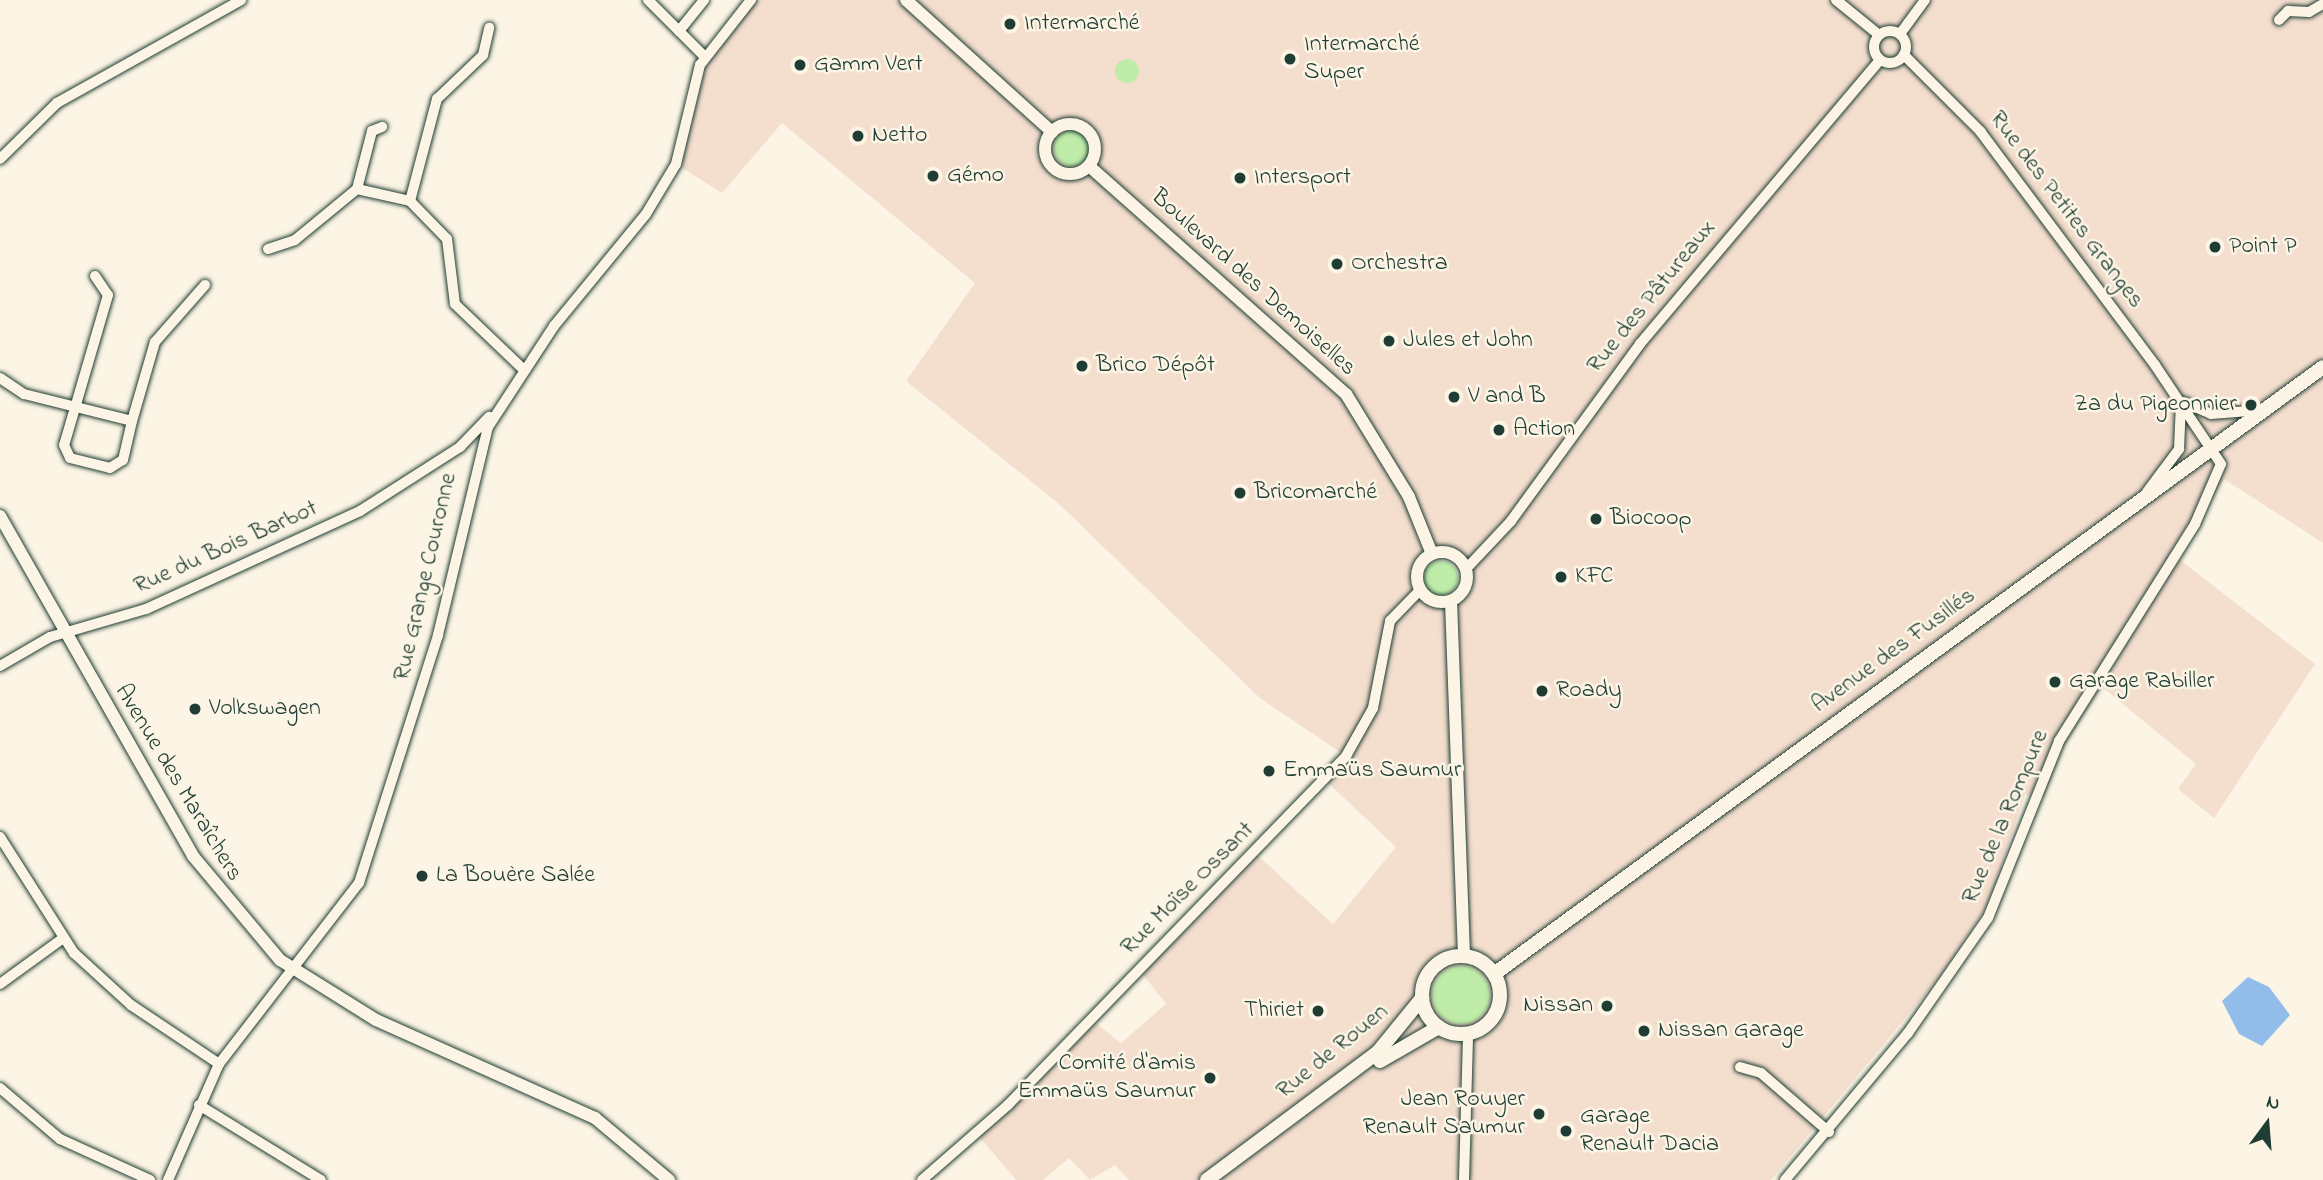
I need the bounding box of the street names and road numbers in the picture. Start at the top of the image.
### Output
street label: Rue des Petites Granges [1982,106,2150,314]
street label: Boulevard des Demoiselles [1144,183,1362,383]
street label: Rue des Pâtureaux [1581,215,1723,379]
street label: Rue Grange Couronne [388,470,464,684]
street label: Rue du Bois Barbot [130,495,322,601]
street label: Avenue des Fusillés [1807,582,1981,720]
street label: Avenue des Maraîchers [108,679,248,887]
street label: Rue de la Rompure [1956,726,2056,908]
street label: Rue Moïse Ossant [1115,816,1261,962]
street label: Rue de Rouen [1271,998,1395,1106]

